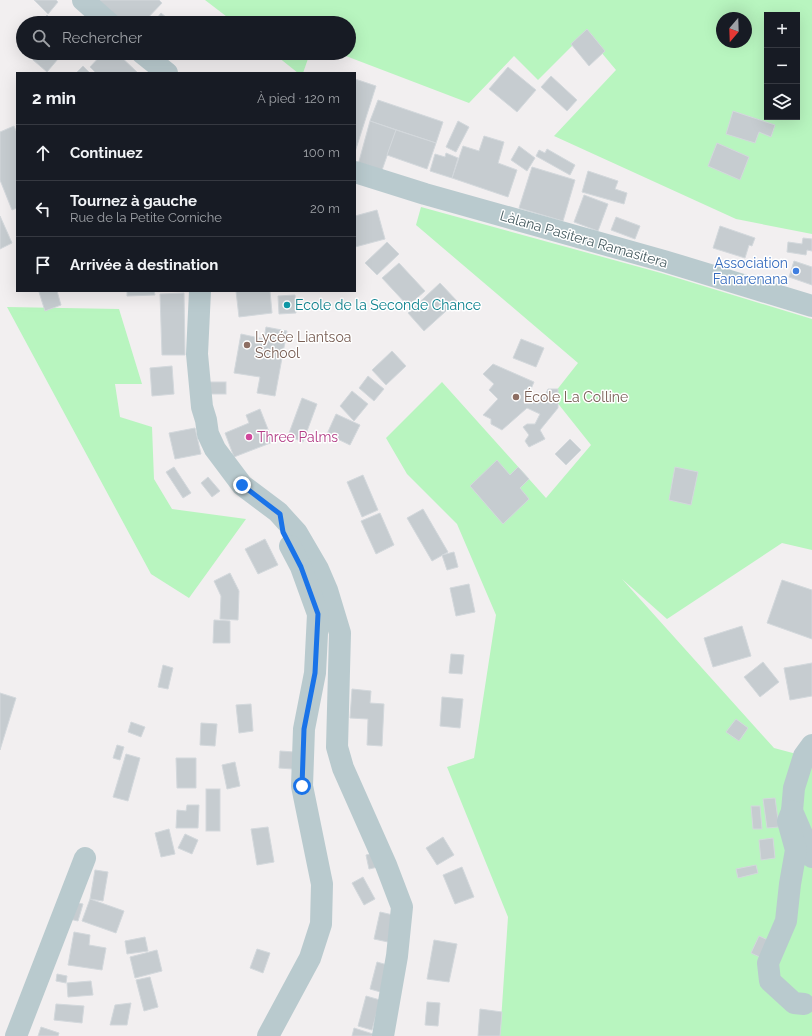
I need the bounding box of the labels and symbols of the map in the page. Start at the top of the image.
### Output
north arrow [716,12,752,48]
street label: Làlana Pasitera Ramasitera [498,207,670,271]
place label: Association Fanarenana [713,255,788,287]
marker: Association Fanarenana [791,266,801,276]
place label: Ecole de la Seconde Chance [295,297,481,313]
marker: Ecole de la Seconde Chance [282,300,292,310]
place label: Lycée Liantsoa School [255,329,351,361]
marker: Lycée Liantsoa School [242,340,252,350]
place label: École La Colline [524,388,628,405]
marker: École La Colline [511,392,521,402]
place label: Three Palms [257,429,338,445]
marker: Three Palms [244,432,254,442]
route end [233,476,251,494]
route start [293,777,311,795]

